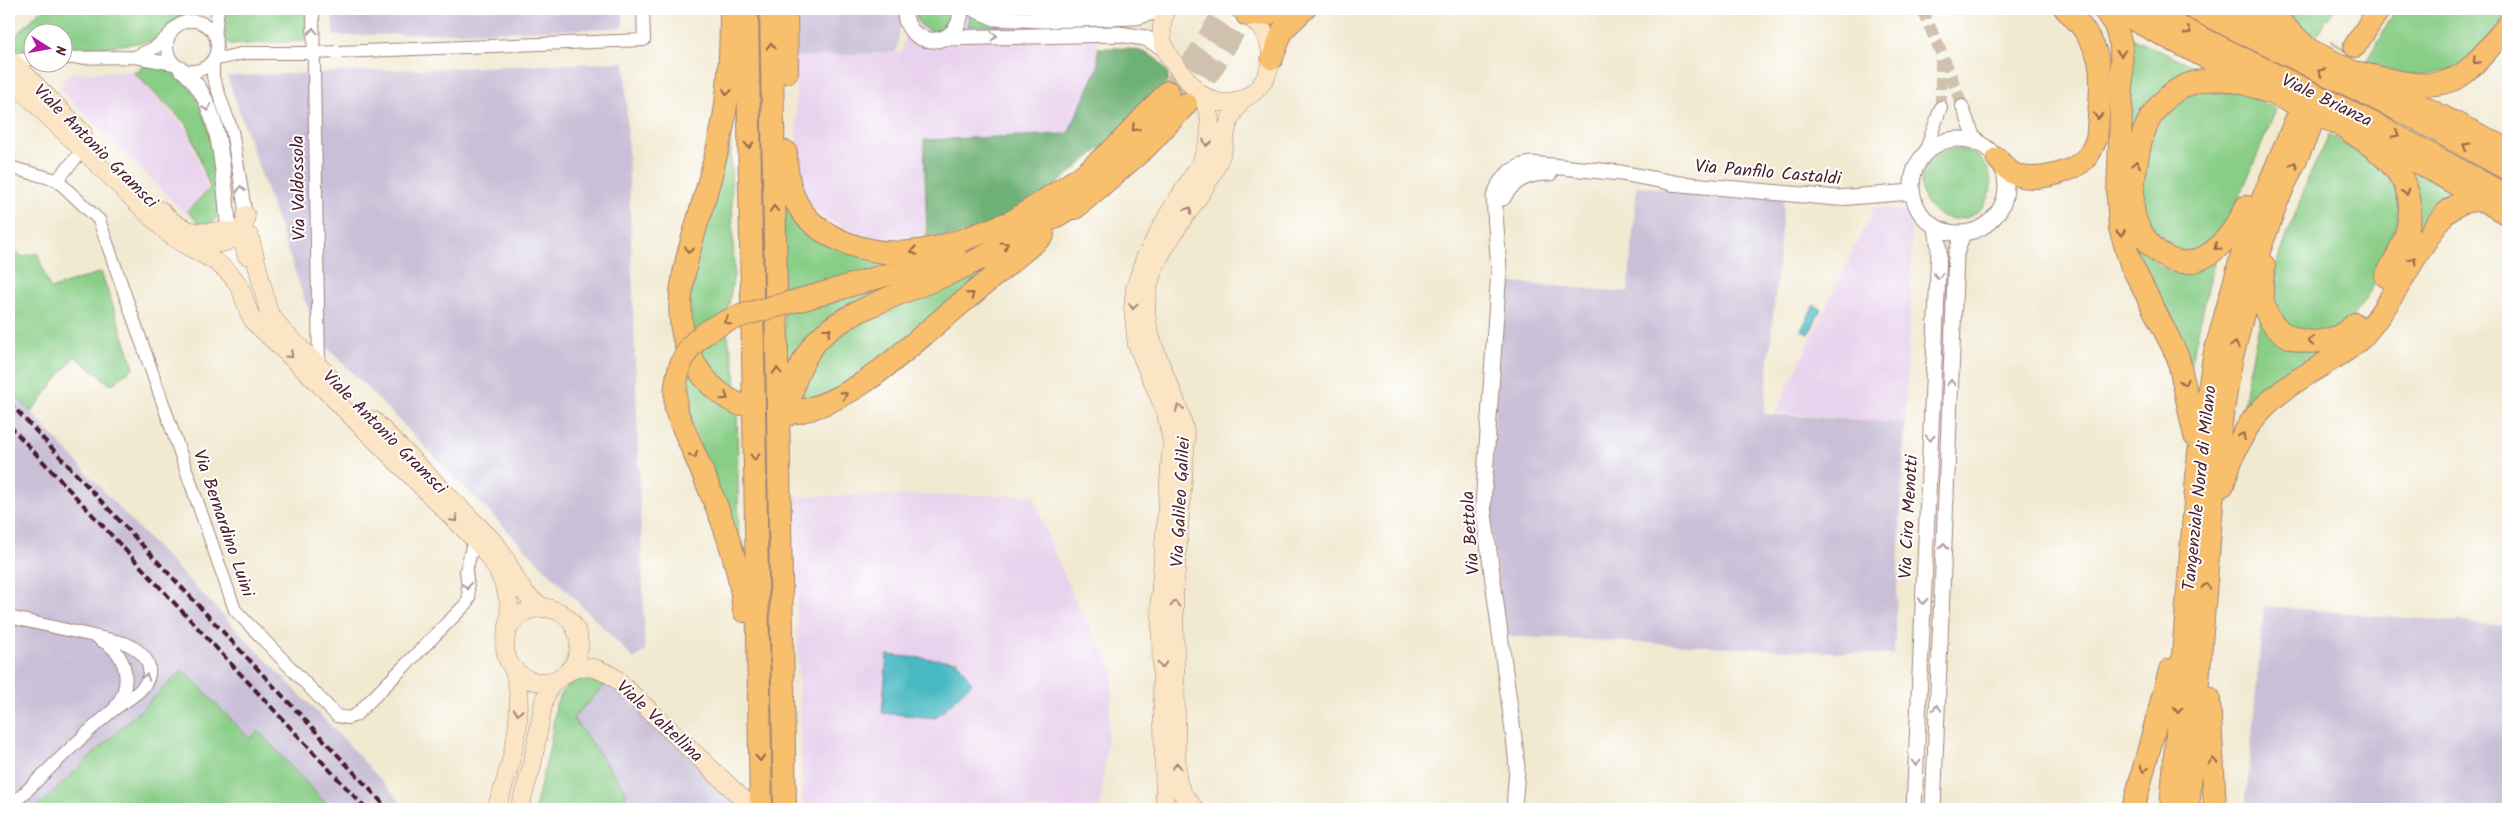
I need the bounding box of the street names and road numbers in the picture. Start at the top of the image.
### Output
street label: Viale Brianza [2276,67,2377,136]
street label: Viale Antonio Gramsci [26,78,165,217]
street label: Via Valdossola [284,135,315,241]
street label: Via Panfilo Castaldi [1694,153,1843,194]
street label: Viale Antonio Gramsci [315,364,454,503]
street label: Tangenziale Nord di Milano [2175,384,2226,592]
street label: Via Galileo Galilei [1164,435,1199,568]
street label: Via Bernardino Luini [184,446,262,602]
street label: Via Ciro Menotti [1892,454,1927,580]
street label: Via Bettola [1454,490,1489,576]
street label: Viale Valtellina [609,674,709,770]

